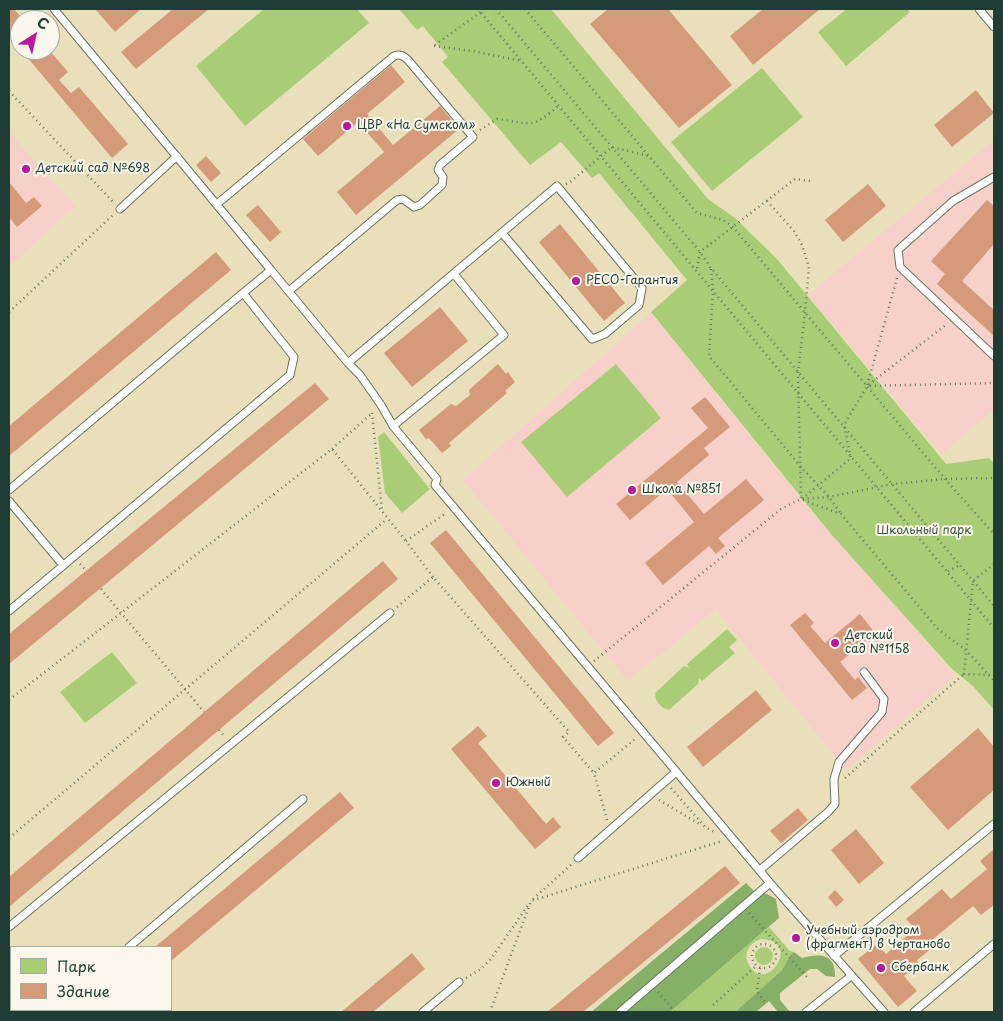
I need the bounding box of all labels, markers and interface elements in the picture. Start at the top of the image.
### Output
north arrow [10,10,60,60]
text: С [33,12,54,35]
place label: ЦВР «На Сумском» [357,119,475,133]
marker: ЦВР «На Сумском» [341,120,353,132]
place label: Детский сад №698 [36,162,150,176]
marker: Детский сад №698 [20,163,32,175]
place label: РЕСО-Гарантия [586,274,678,288]
marker: РЕСО-Гарантия [570,275,582,287]
place label: Школа №851 [642,483,721,497]
marker: Школа №851 [626,484,638,496]
park label: Школьный парк [877,524,971,538]
place label: Детский сад №1158 [845,629,910,657]
marker: Детский сад №1158 [829,637,841,649]
place label: Южный [506,776,551,790]
marker: Южный [490,777,502,789]
place label: Учебный аэродром (фрагмент) в Чертаново [806,924,950,952]
marker: Учебный аэродром (фрагмент) в Чертаново [790,932,802,944]
legend [10,946,172,1011]
text: Парк [57,954,96,977]
place label: Сбербанк [891,961,949,975]
marker: Сбербанк [875,962,887,974]
text: Здание [57,979,110,1002]

